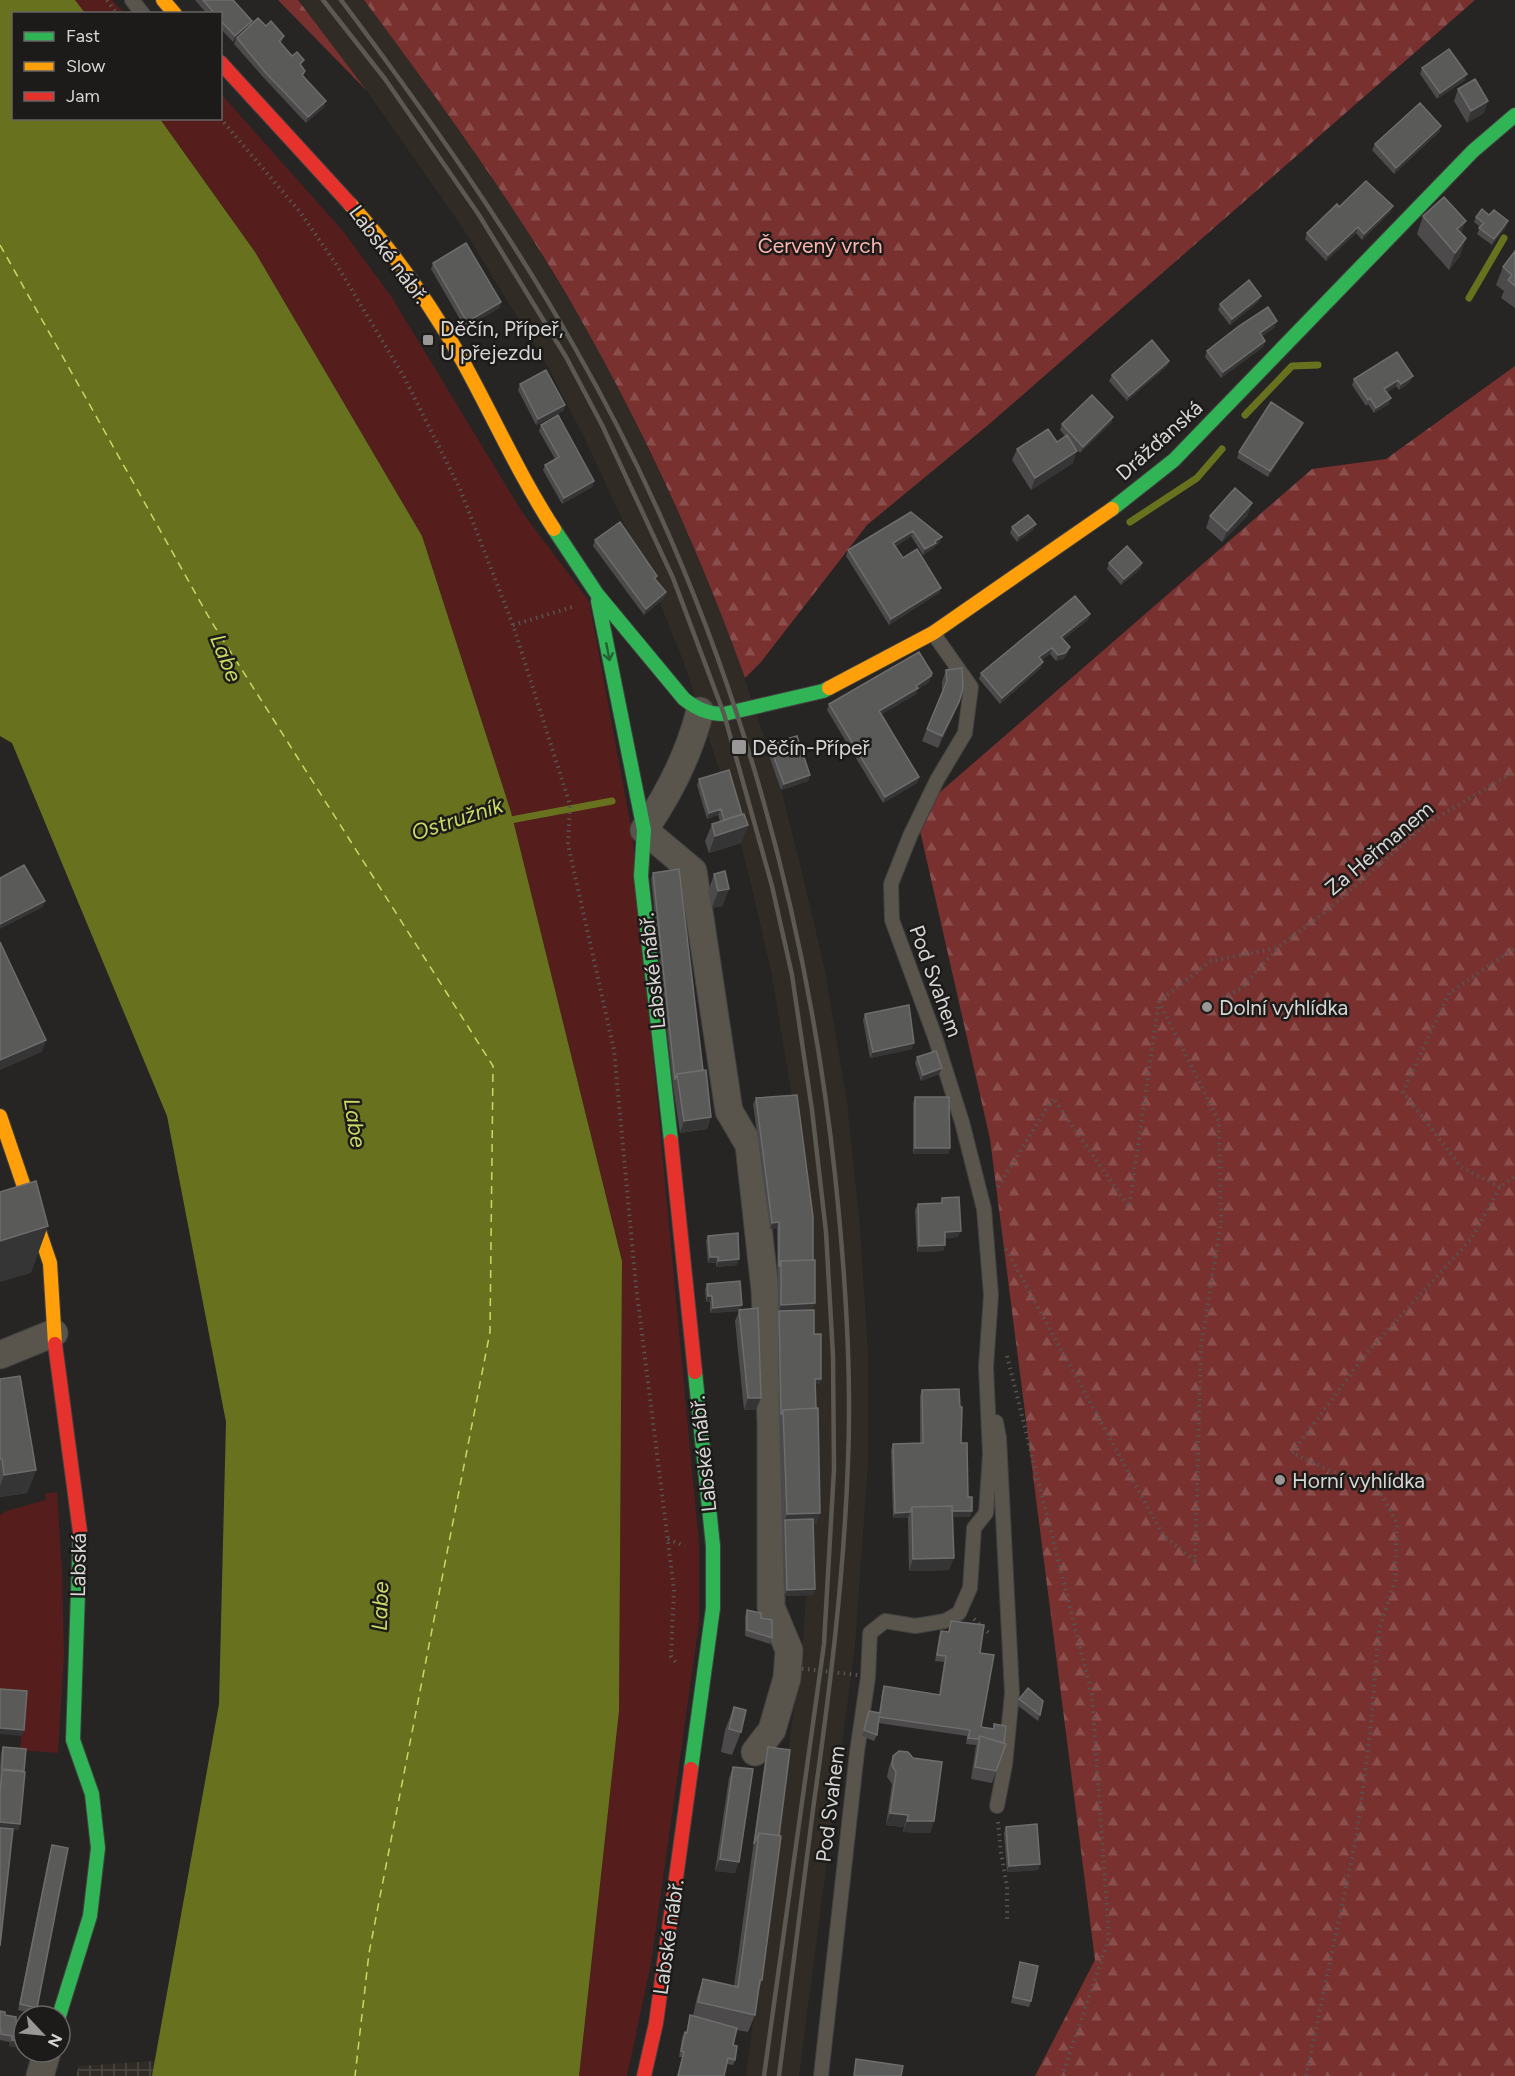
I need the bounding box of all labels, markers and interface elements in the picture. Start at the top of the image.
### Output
legend [12,12,222,120]
text: Fast [66,25,100,47]
text: Slow [66,55,105,77]
text: Jam [66,85,100,107]
street label: Labské nábř. [344,200,434,308]
park label: Červený vrch [758,233,882,258]
place label: Děčín, Přípeř, U přejezdu [440,316,564,365]
marker: Děčín, Přípeř, U přejezdu [421,333,435,347]
street label: Drážďanská [1111,395,1207,485]
water label: Labe [204,630,248,686]
one-way arrow [603,642,614,661]
place label: Děčín-Přípeř [752,735,870,760]
marker: Děčín-Přípeř [730,738,748,756]
water label: Ostružník [408,791,507,846]
street label: Za Heřmanem [1320,796,1438,900]
street label: Labské nábř. [633,912,671,1030]
street label: Pod Svahem [904,922,968,1040]
place label: Dolní vyhlídka [1219,995,1348,1020]
marker: Dolní vyhlídka [1200,1000,1214,1014]
water label: Labe [338,1097,372,1149]
street label: Labské nábř. [684,1395,722,1513]
place label: Horní vyhlídka [1292,1468,1425,1493]
marker: Horní vyhlídka [1273,1473,1287,1487]
street label: Labská [65,1533,91,1597]
water label: Labe [366,1581,394,1631]
street label: Pod Svahem [810,1744,850,1864]
street label: Labské nábř. [648,1878,688,1996]
north arrow [12,2004,72,2064]
text: N [44,2031,66,2050]

